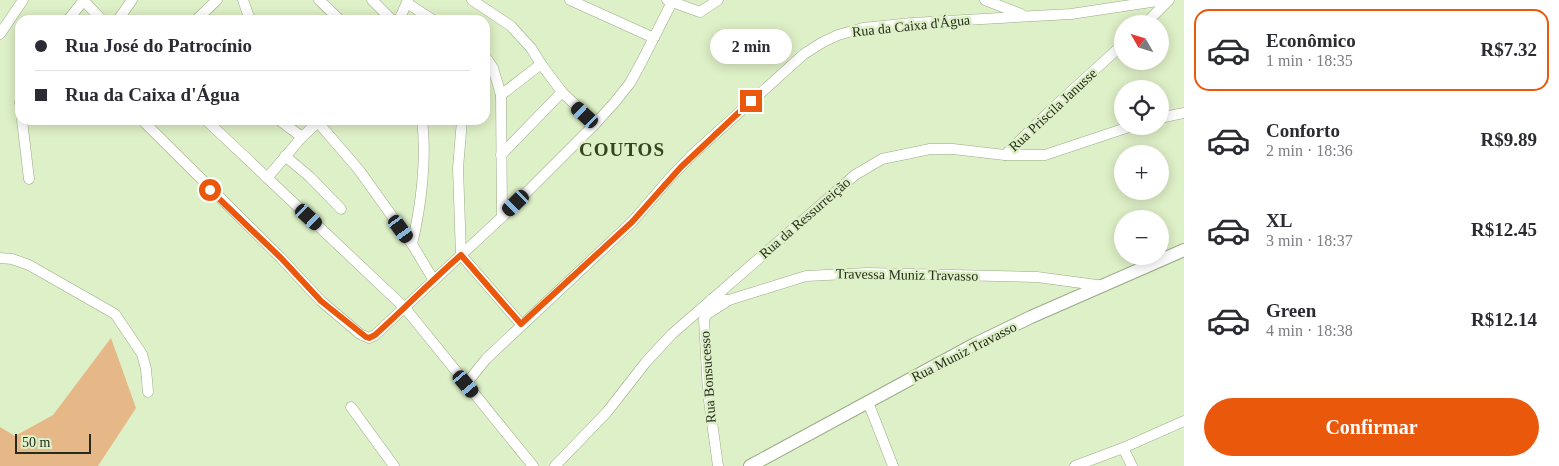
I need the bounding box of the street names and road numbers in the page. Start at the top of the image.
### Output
street label: Rua da Caixa d'Água [851,11,972,40]
street label: Rua Priscila Janusse [1006,66,1100,154]
street label: Rua da Ressurreição [757,175,853,261]
street label: Travessa Muniz Travasso [836,266,978,284]
street label: Rua Muniz Travasso [909,319,1019,385]
street label: Rua Bonsucesso [697,331,719,423]

